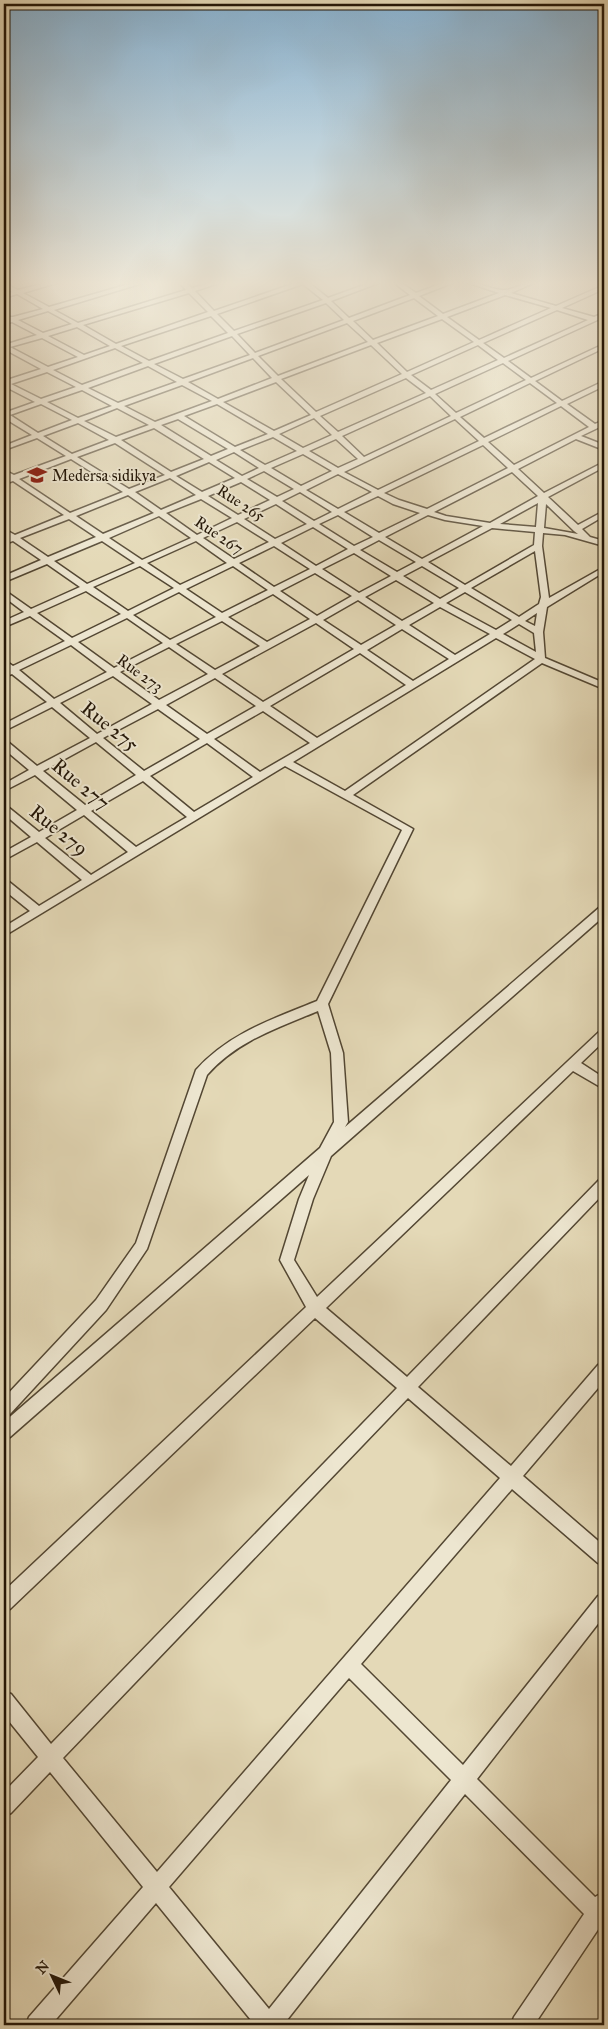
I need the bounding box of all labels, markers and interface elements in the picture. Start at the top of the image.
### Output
school or university icon: Medersa sidikya [26,464,48,486]
place label: Medersa sidikya [52,466,156,485]
street label: Rue 265 [213,481,269,526]
street label: Rue 267 [191,512,247,558]
street label: Rue 273 [113,650,167,696]
street label: Rue 275 [77,696,143,756]
street label: Rue 277 [47,753,115,815]
street label: Rue 279 [25,799,93,861]
north arrow [28,1952,78,2002]
text: N [33,1957,53,1978]

